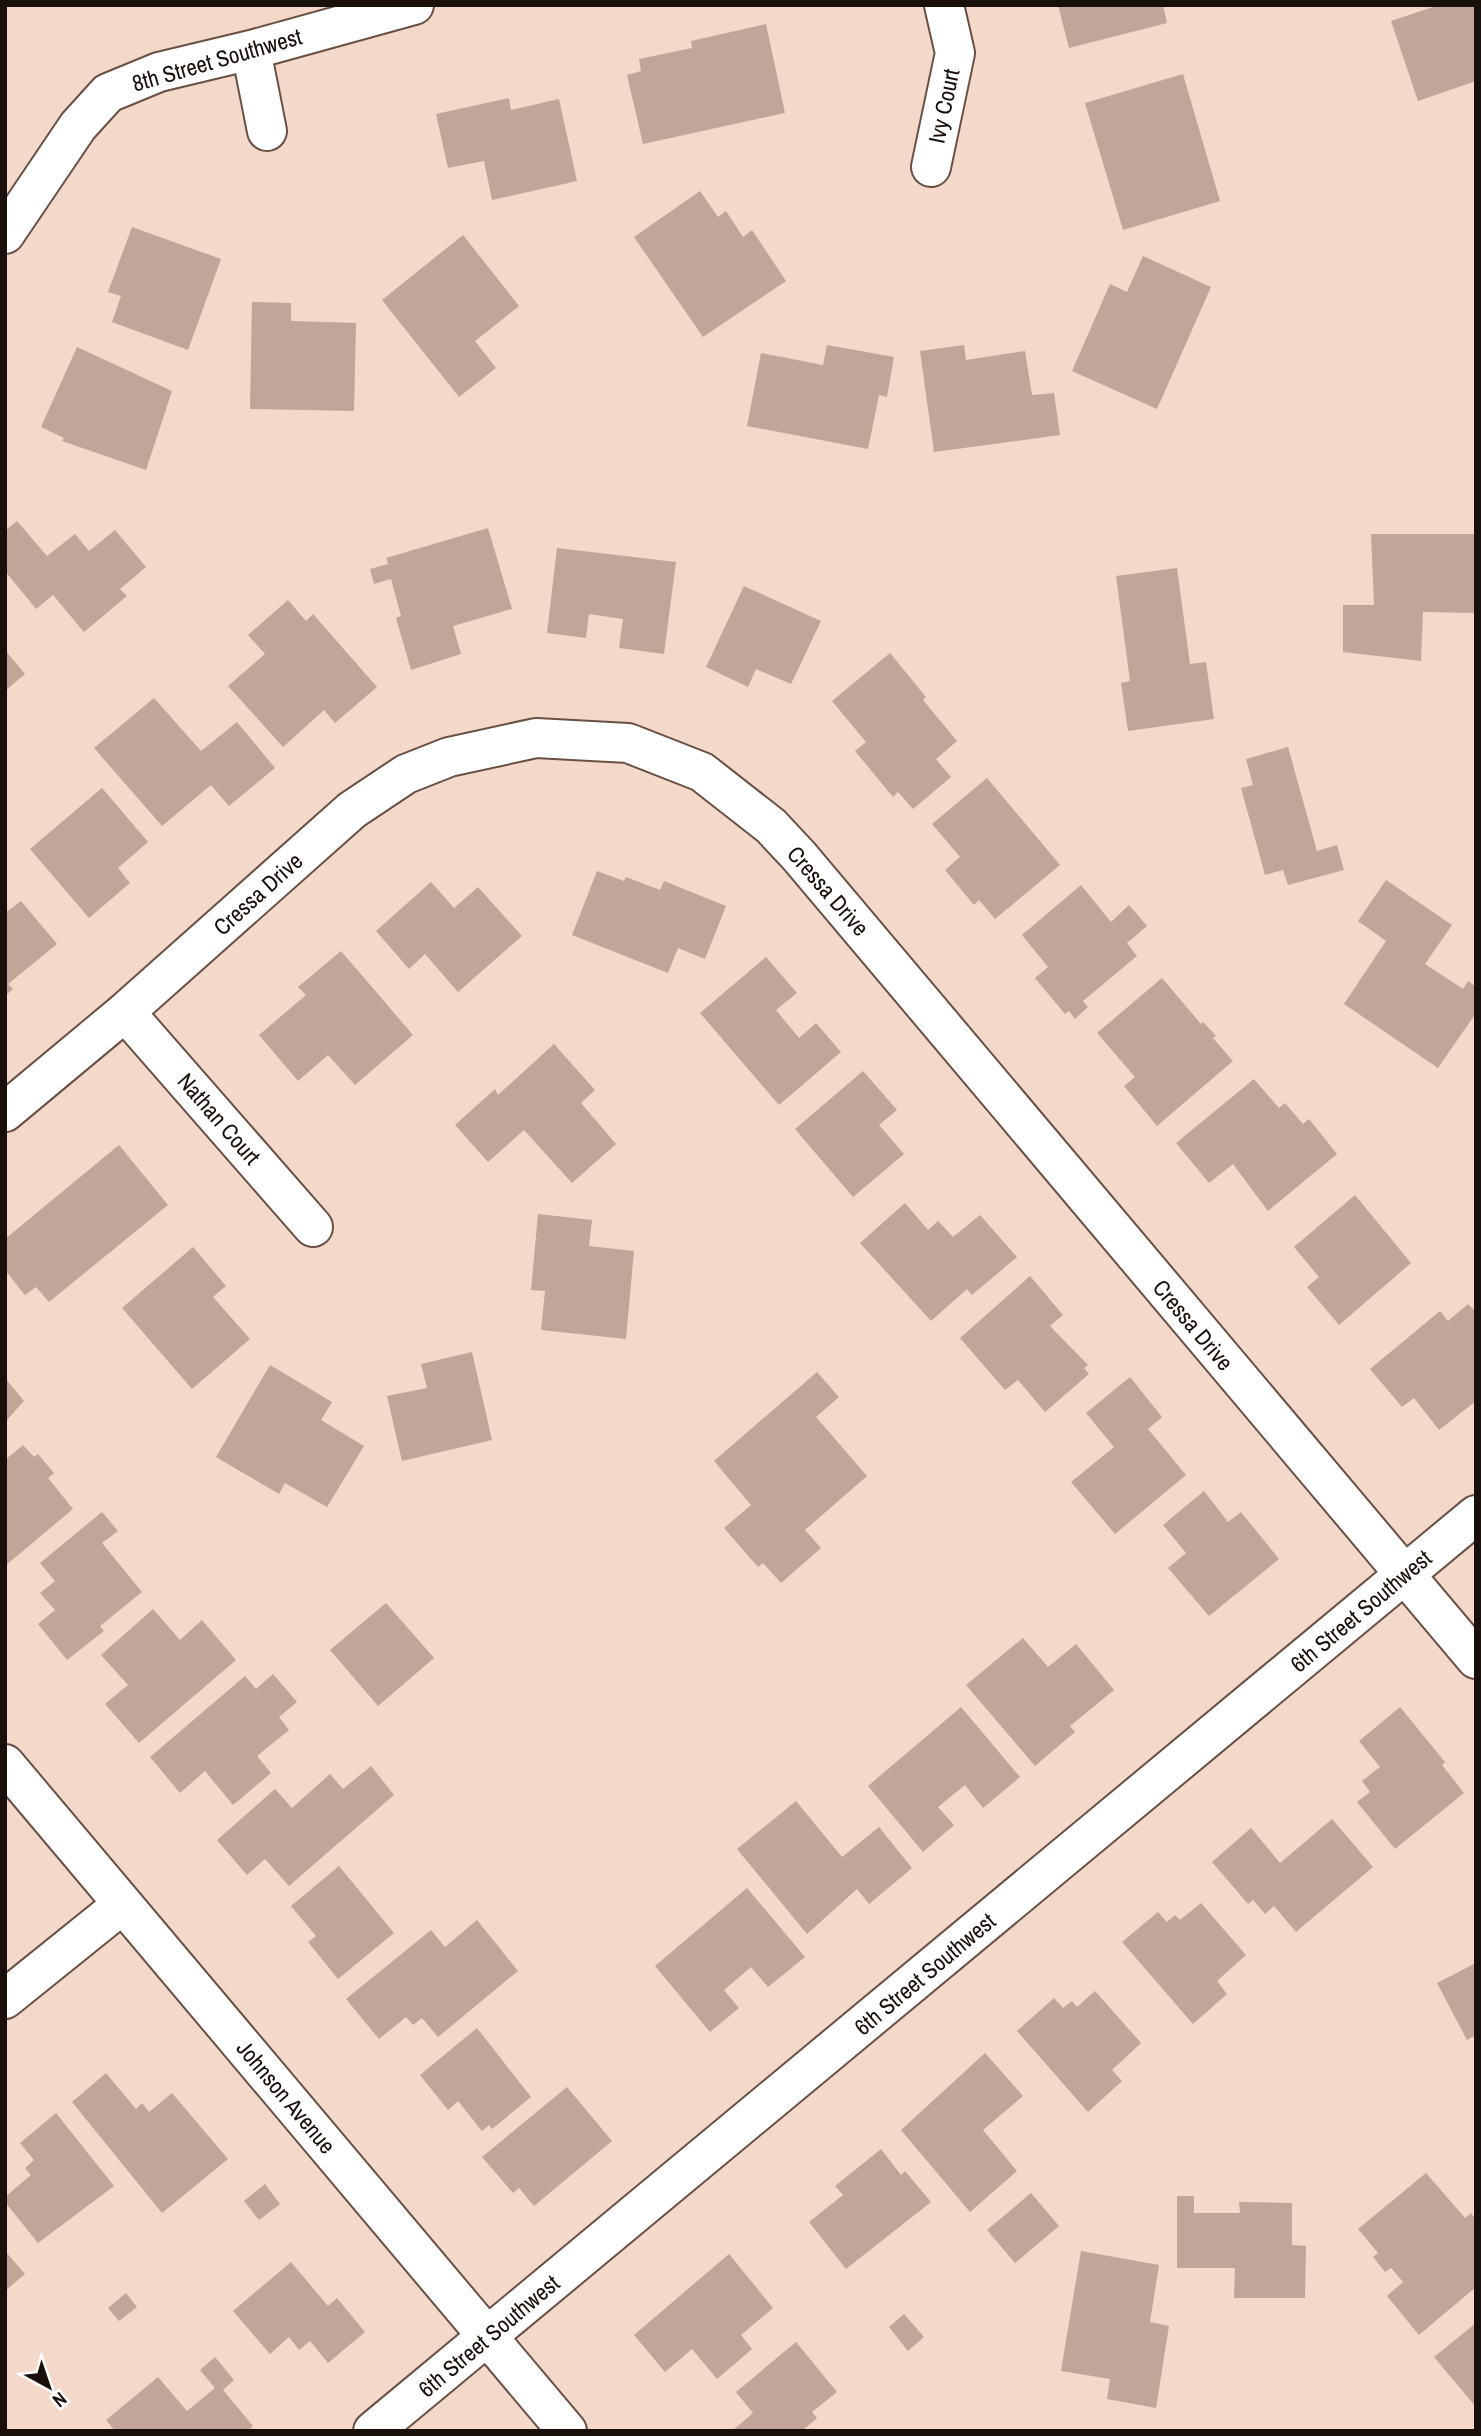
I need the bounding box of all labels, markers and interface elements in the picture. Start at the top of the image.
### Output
street label: 8th Street Southwest [128,20,305,99]
street label: Ivy Court [921,66,967,146]
street label: Cressa Drive [781,839,876,942]
street label: Cressa Drive [206,845,309,942]
street label: Nathan Court [171,1066,268,1171]
street label: Cressa Drive [1146,1273,1241,1377]
street label: 6th Street Southwest [1284,1542,1438,1679]
street label: 6th Street Southwest [848,1905,1002,2042]
street label: Johnson Avenue [230,2033,343,2160]
street label: 6th Street Southwest [412,2267,566,2404]
north arrow [14,2352,84,2422]
text: N [47,2386,73,2414]

